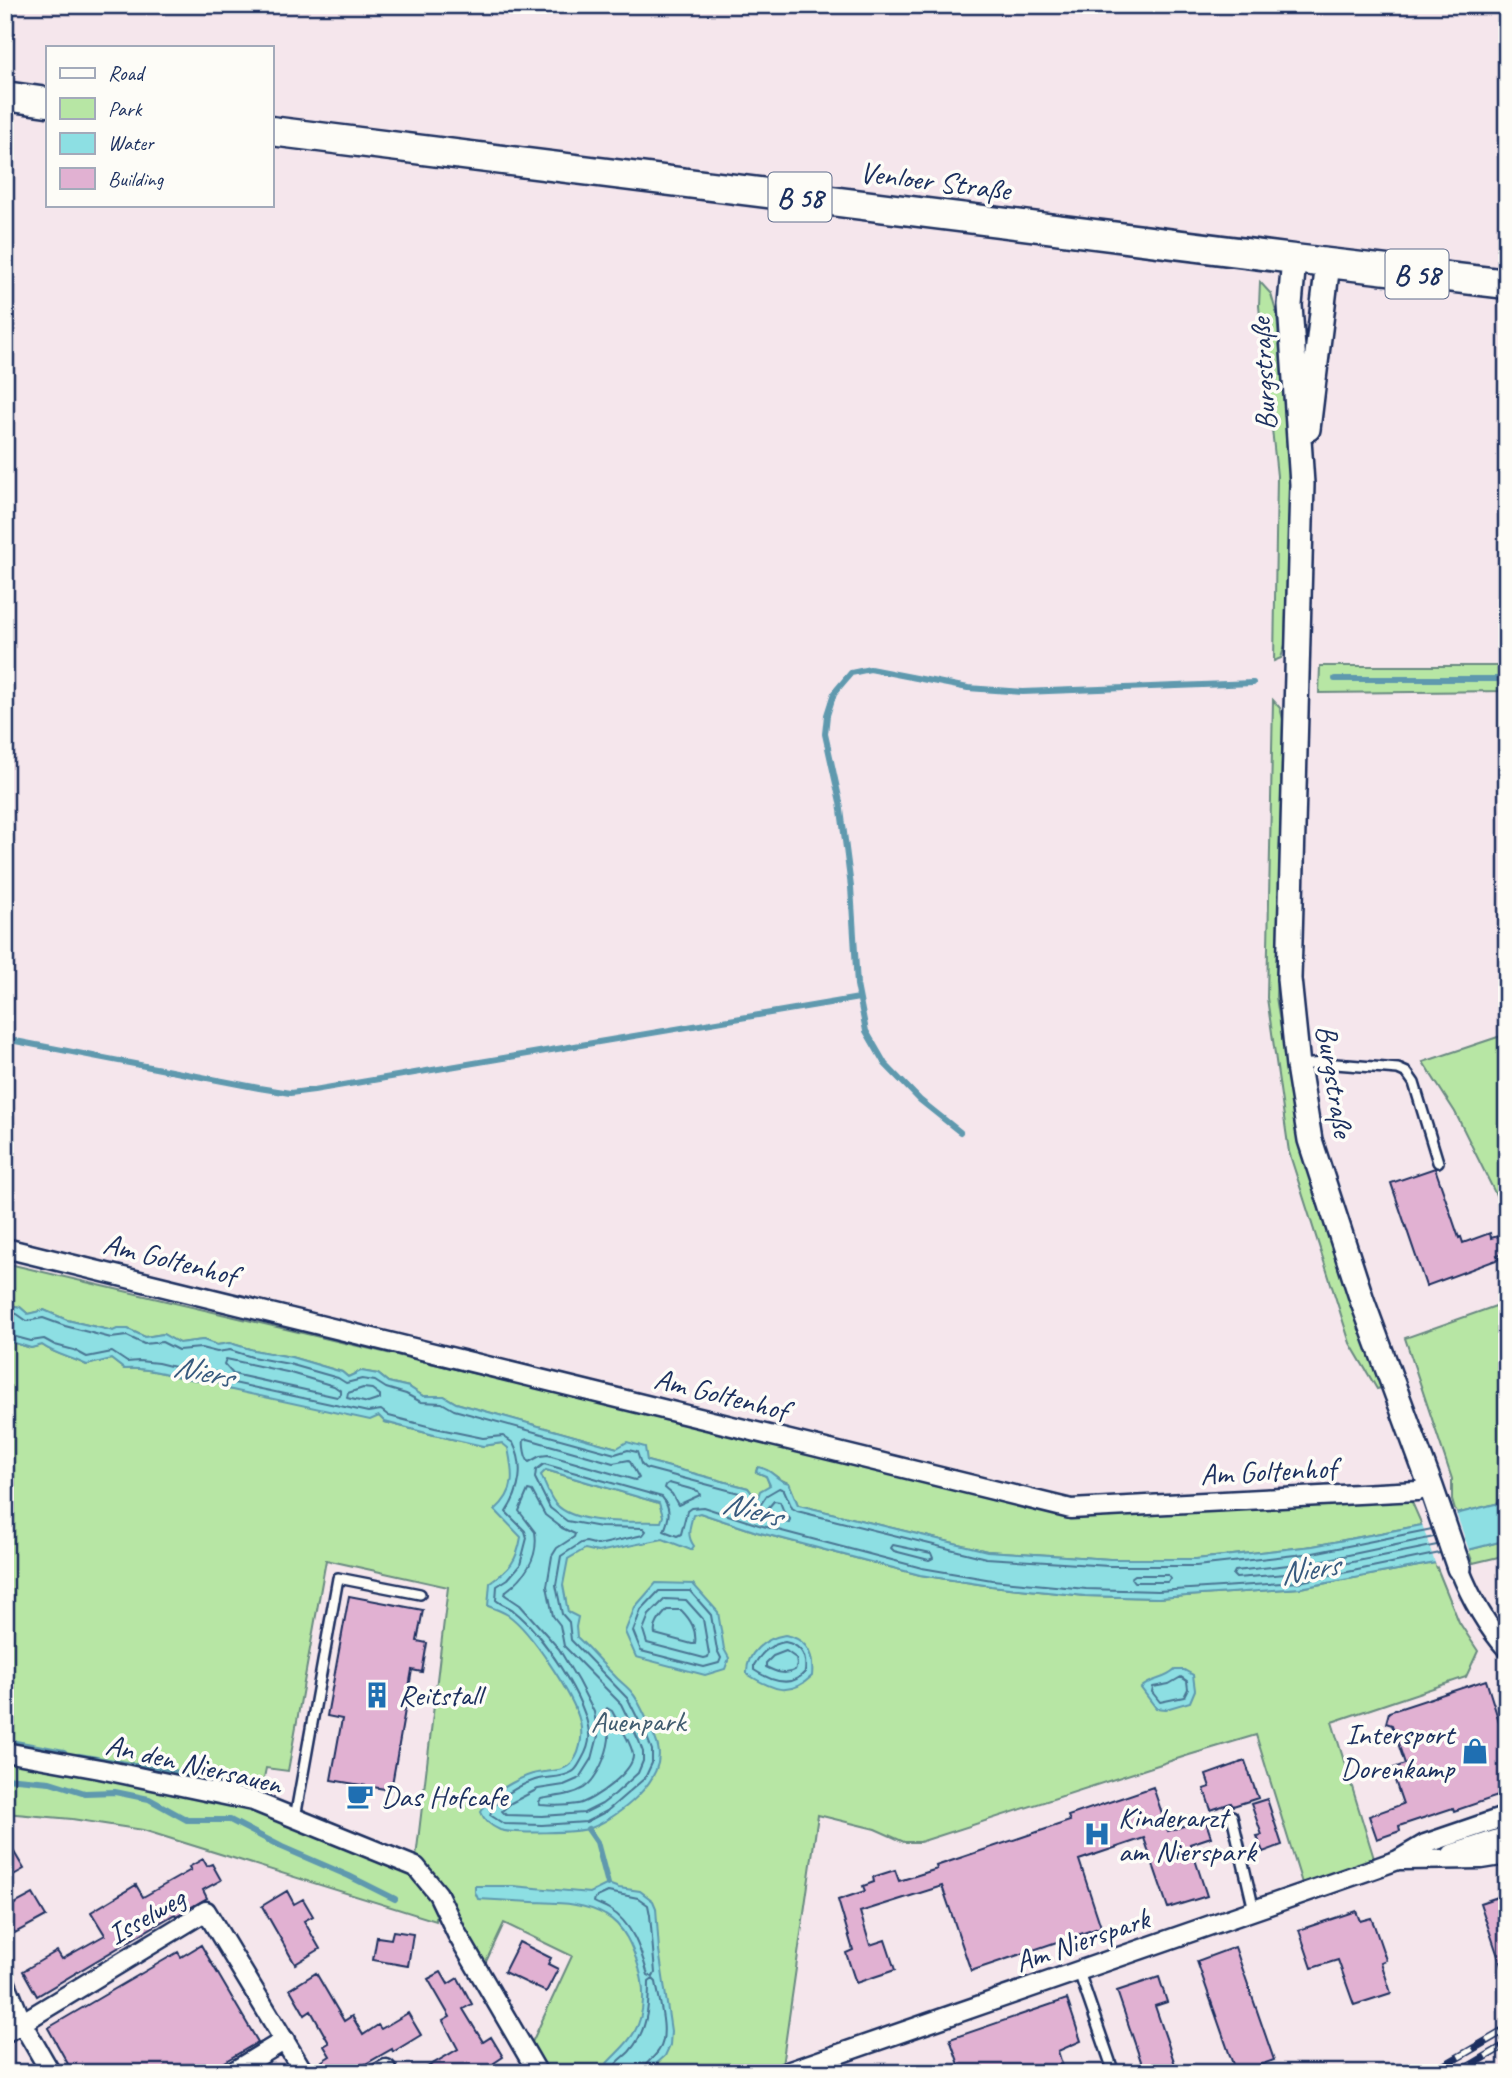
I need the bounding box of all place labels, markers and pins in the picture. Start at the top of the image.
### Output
place label: Reitstall [398,1676,487,1714]
building icon: Reitstall [362,1680,392,1710]
place label: Intersport Dorenkamp [1340,1715,1457,1787]
shop icon: Intersport Dorenkamp [1460,1736,1490,1766]
place label: Das Hofcafe [381,1777,509,1815]
cafe icon: Das Hofcafe [345,1781,375,1811]
place label: Kinderarzt am Nierspark [1118,1798,1258,1870]
hospital icon: Kinderarzt am Nierspark [1082,1819,1112,1849]

